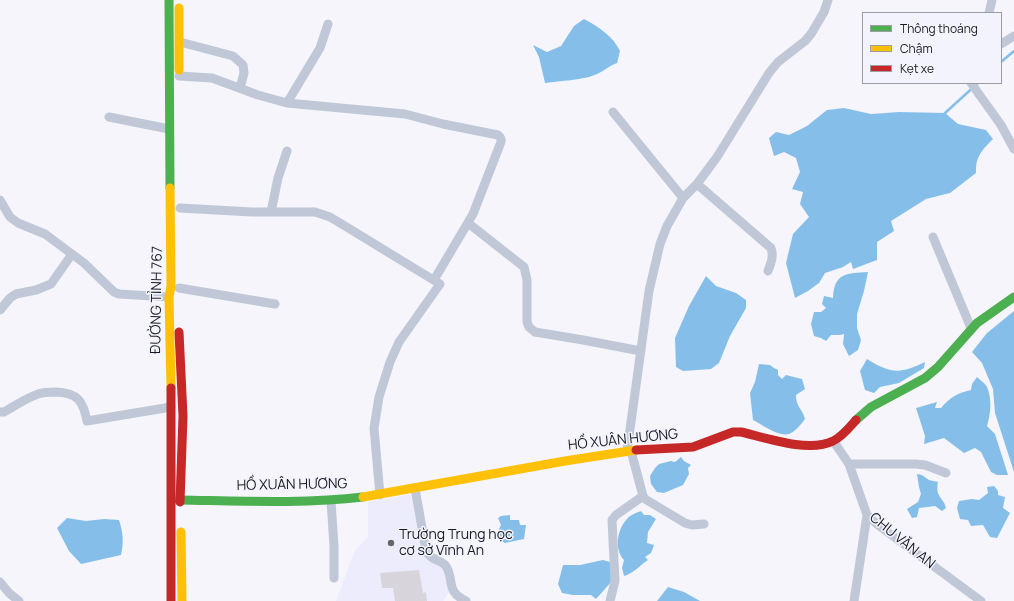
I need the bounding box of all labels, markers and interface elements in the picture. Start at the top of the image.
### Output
legend [862,12,1002,84]
text: Thông thoáng [900,20,978,37]
text: Chậm [900,40,933,57]
text: Kẹt xe [900,60,934,77]
street label: ĐƯỜNG TỈNH 767 [148,246,166,354]
street label: HỒ XUÂN HƯƠNG [567,426,679,454]
street label: HỒ XUÂN HƯƠNG [237,476,347,494]
street label: CHU VĂN AN [866,509,938,573]
place label: Trường Trung học cơ sở Vĩnh An [399,527,513,560]
marker: Trường Trung học cơ sở Vĩnh An [386,538,396,548]

